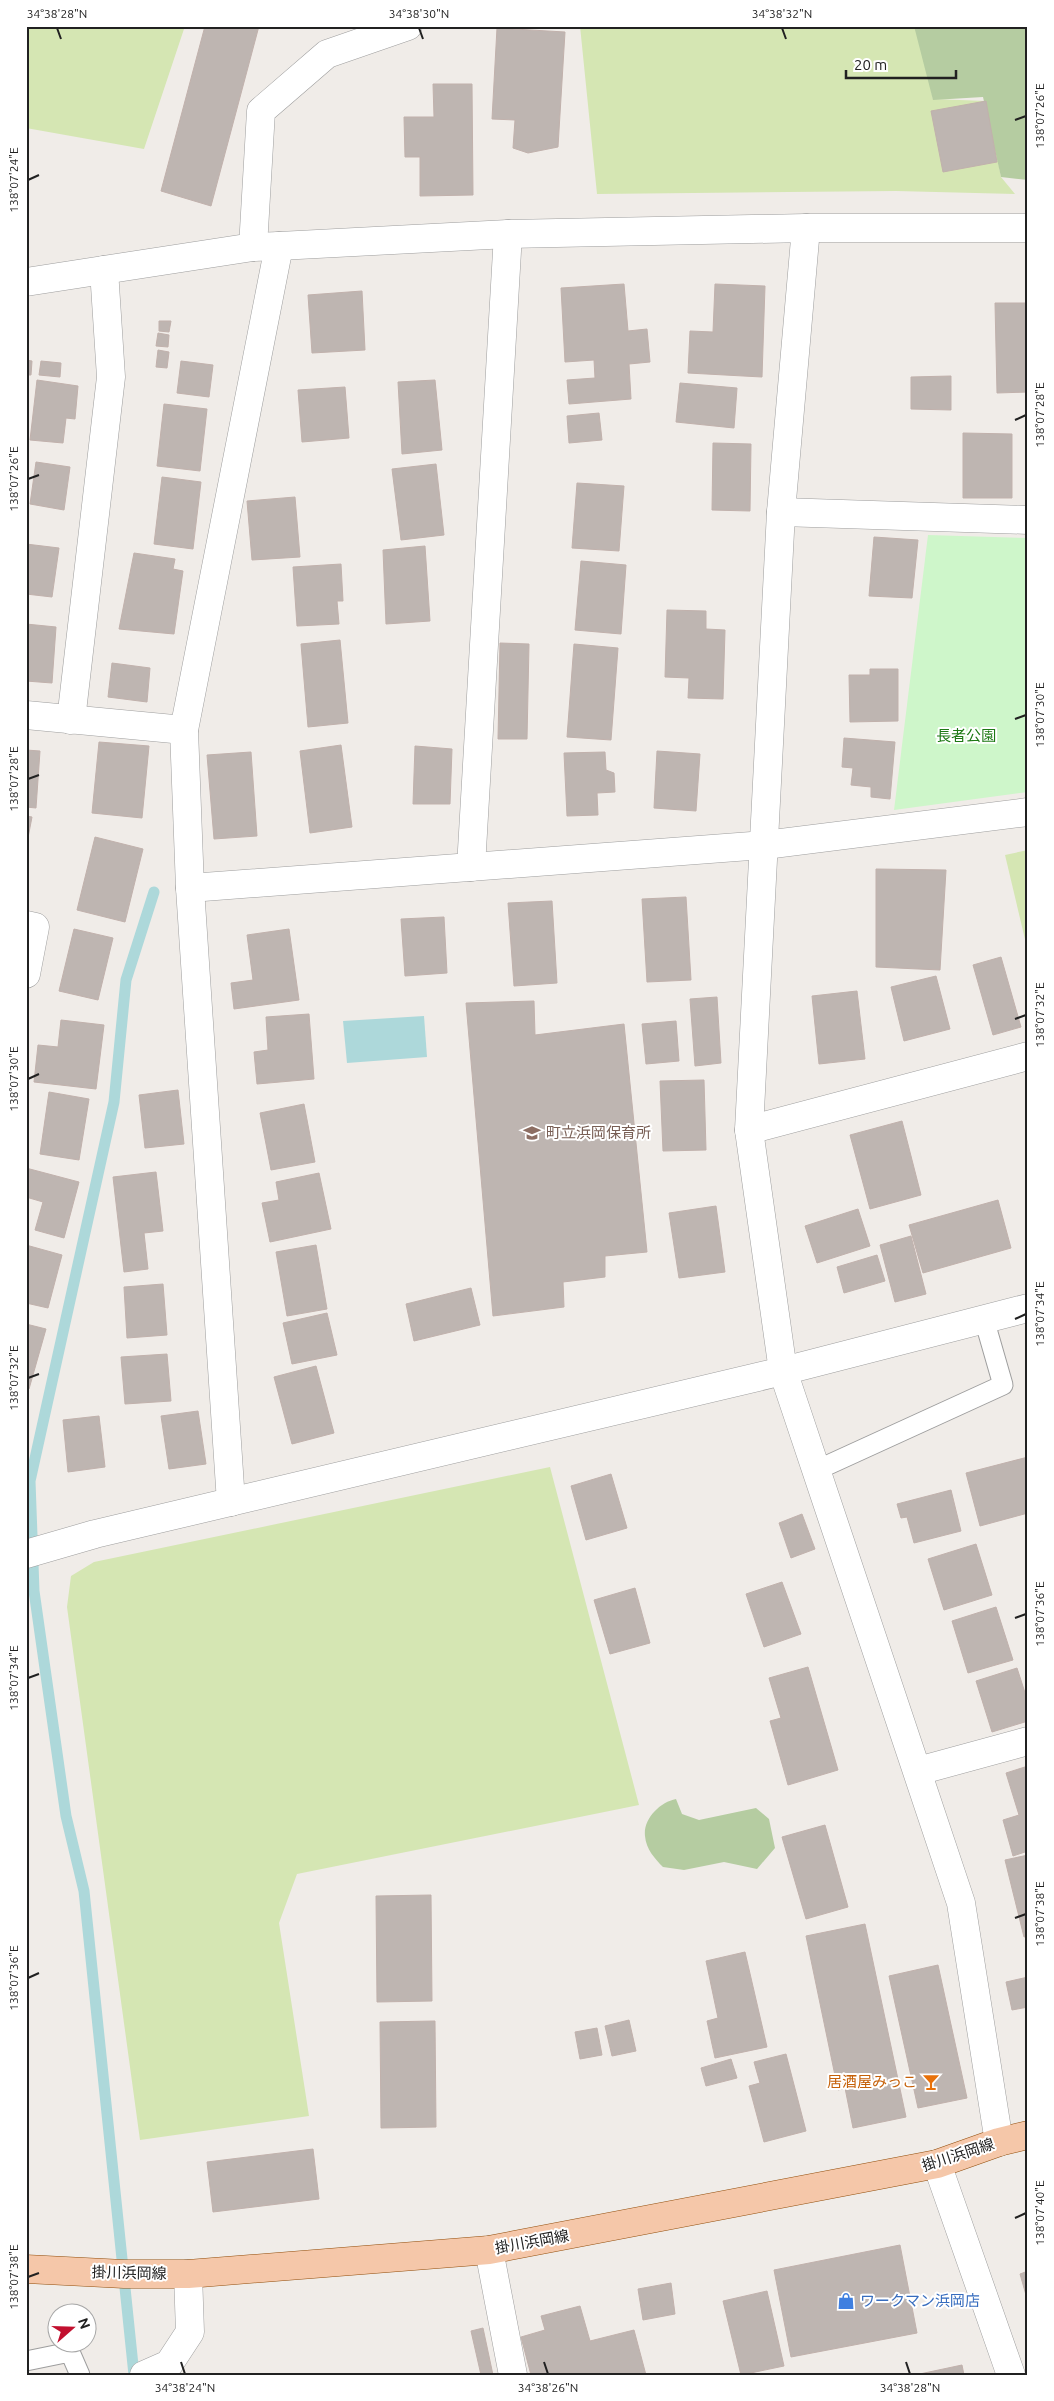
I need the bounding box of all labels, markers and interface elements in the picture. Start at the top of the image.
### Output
text: 34°38'28"N [27,7,87,20]
text: 34°38'30"N [389,7,449,20]
text: 34°38'32"N [752,7,812,20]
scale bar [846,48,956,80]
text: 20 m [854,56,887,73]
text: 138°07'26"E [1033,83,1046,149]
text: 138°07'24"E [7,147,20,213]
text: 138°07'28"E [1033,382,1046,448]
text: 138°07'26"E [7,446,20,512]
text: 138°07'30"E [1033,682,1046,748]
park label: 長者公園 [936,727,996,744]
text: 138°07'28"E [7,746,20,812]
text: 138°07'32"E [1033,982,1046,1048]
text: 138°07'30"E [7,1046,20,1112]
school or university icon: 町立浜岡保育所 [522,1123,542,1143]
place label: 町立浜岡保育所 [546,1124,651,1141]
text: 138°07'34"E [1033,1281,1046,1347]
text: 138°07'32"E [7,1345,20,1411]
text: 138°07'36"E [1033,1581,1046,1647]
text: 138°07'34"E [7,1645,20,1711]
text: 138°07'38"E [1033,1881,1046,1947]
text: 138°07'36"E [7,1945,20,2011]
bar icon: 居酒屋みっこ [921,2072,941,2092]
place label: 居酒屋みっこ [827,2073,917,2090]
street label: 掛川浜岡線 [920,2135,996,2174]
text: 138°07'40"E [1033,2180,1046,2246]
street label: 掛川浜岡線 [493,2227,570,2256]
text: 138°07'38"E [7,2244,20,2310]
street label: 掛川浜岡線 [91,2263,167,2282]
shop icon: ワークマン浜岡店 [836,2291,856,2311]
place label: ワークマン浜岡店 [860,2292,980,2309]
north arrow [48,2304,98,2354]
text: N [75,2316,94,2331]
text: 34°38'24"N [155,2381,215,2394]
text: 34°38'26"N [518,2381,578,2394]
text: 34°38'28"N [880,2381,940,2394]

